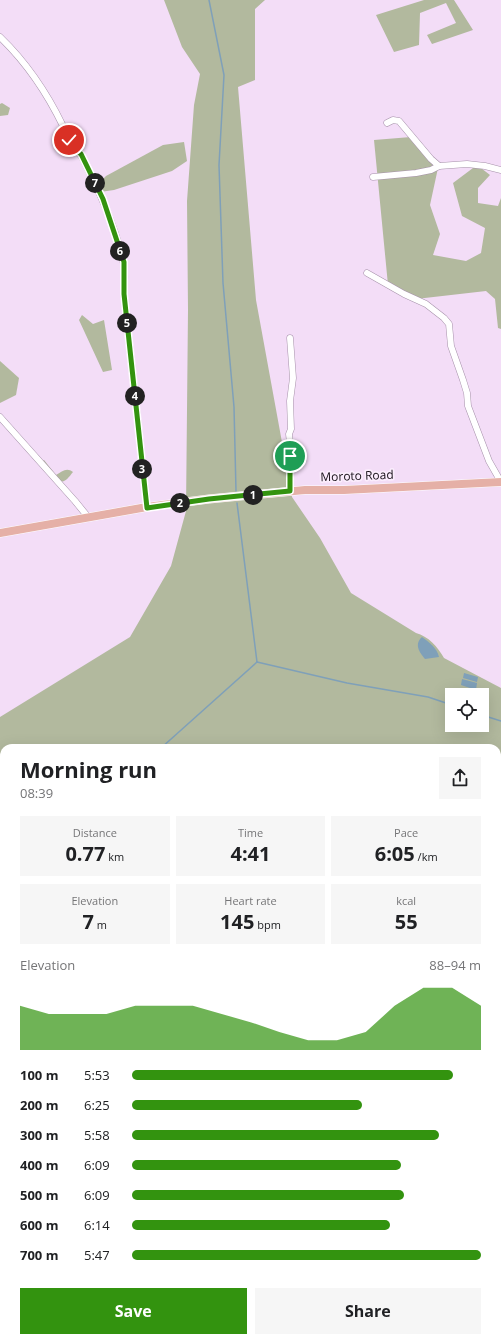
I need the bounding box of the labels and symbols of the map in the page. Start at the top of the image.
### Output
pin [52,123,86,157]
pin: 7 [85,173,105,193]
pin: 6 [110,241,130,261]
pin: 5 [117,313,137,333]
pin: 4 [125,386,145,406]
pin [273,439,307,473]
pin: 3 [132,459,152,479]
street label: Moroto Road [320,466,394,485]
pin: 1 [243,485,263,505]
pin: 2 [170,493,190,513]

